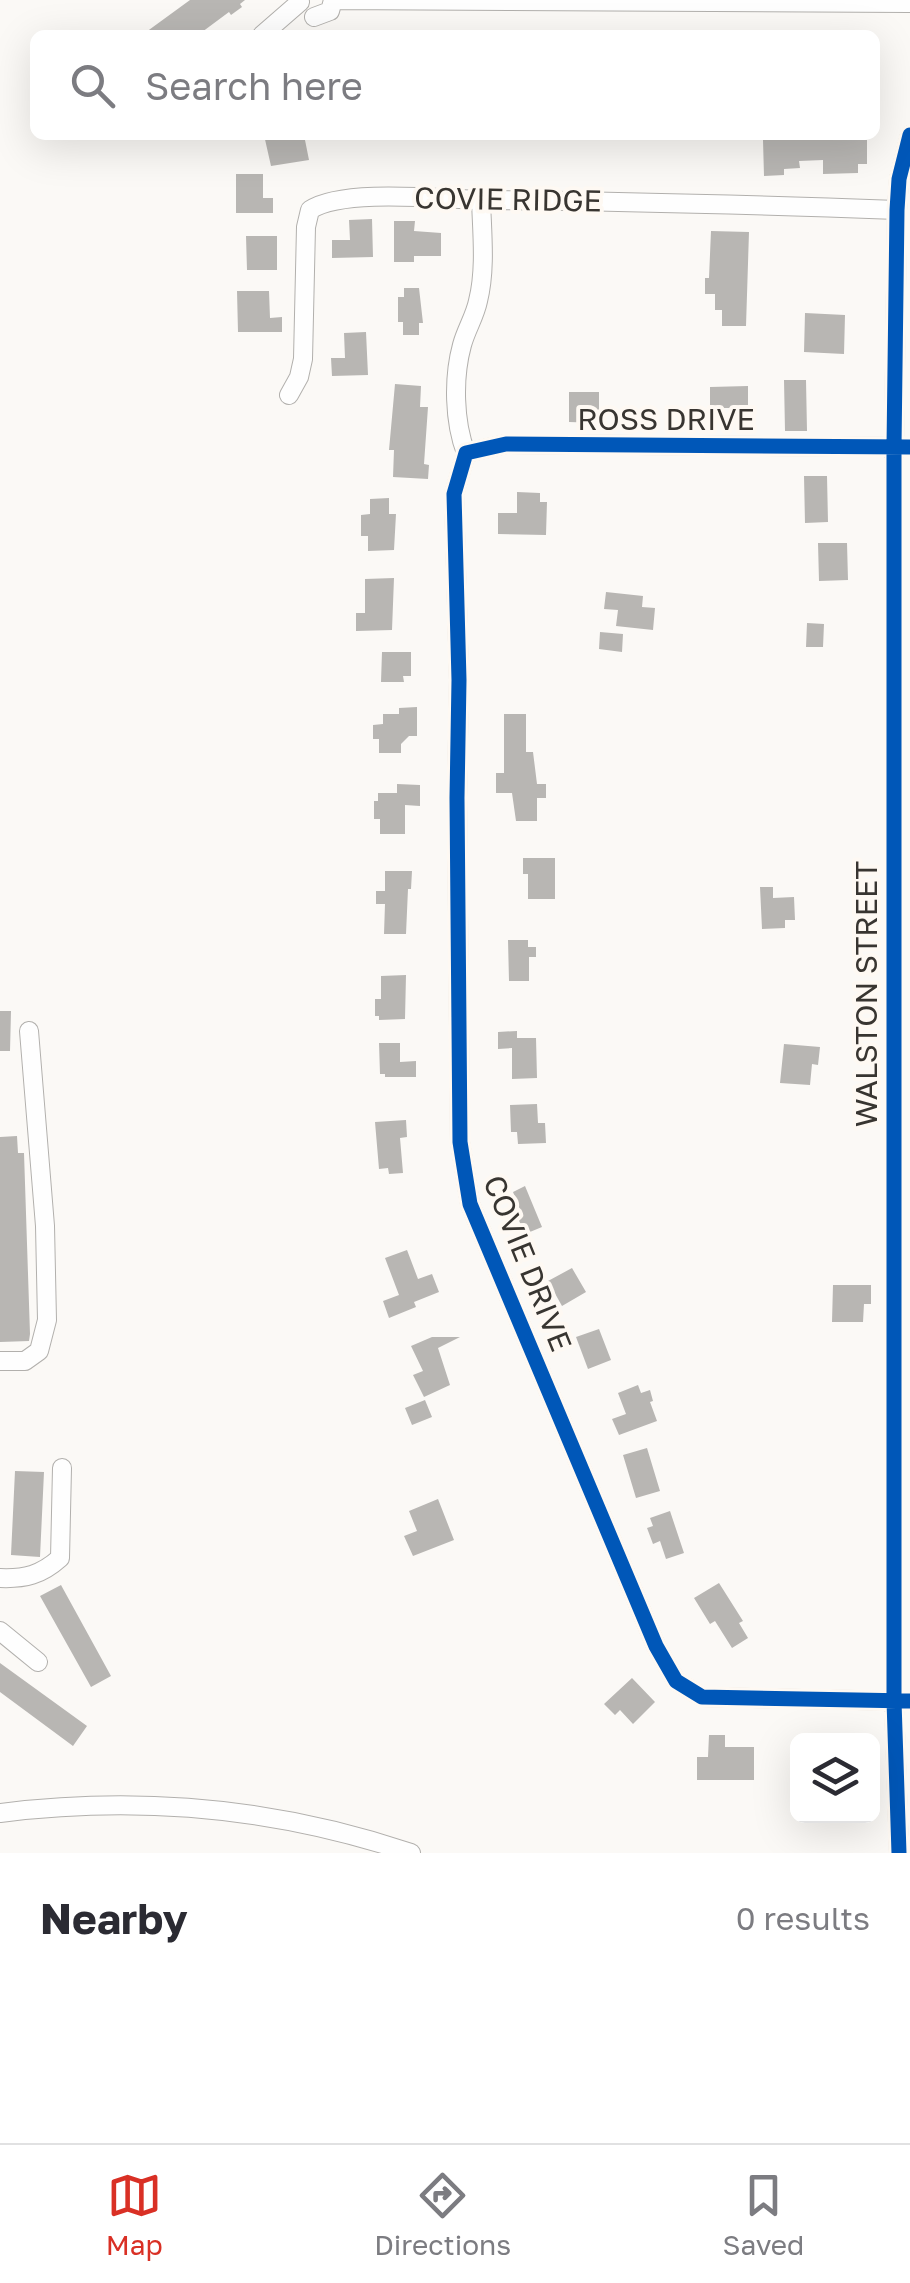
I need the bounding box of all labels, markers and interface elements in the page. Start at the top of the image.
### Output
search box [30,30,880,140]
icon: search [65,58,120,113]
text: Search here [145,63,363,108]
street label: COVIE RIDGE [414,179,602,219]
street label: ROSS DRIVE [577,401,755,437]
street label: WALSTON STREET [848,861,884,1127]
street label: COVIE DRIVE [476,1170,580,1356]
map controls [790,1733,880,1823]
button: layers [790,1733,880,1823]
text: Nearby [40,1893,188,1943]
text: 0 results [736,1899,870,1937]
tab: Map [106,2168,163,2261]
tab: Directions [374,2168,511,2261]
tab: Saved [722,2168,804,2261]

